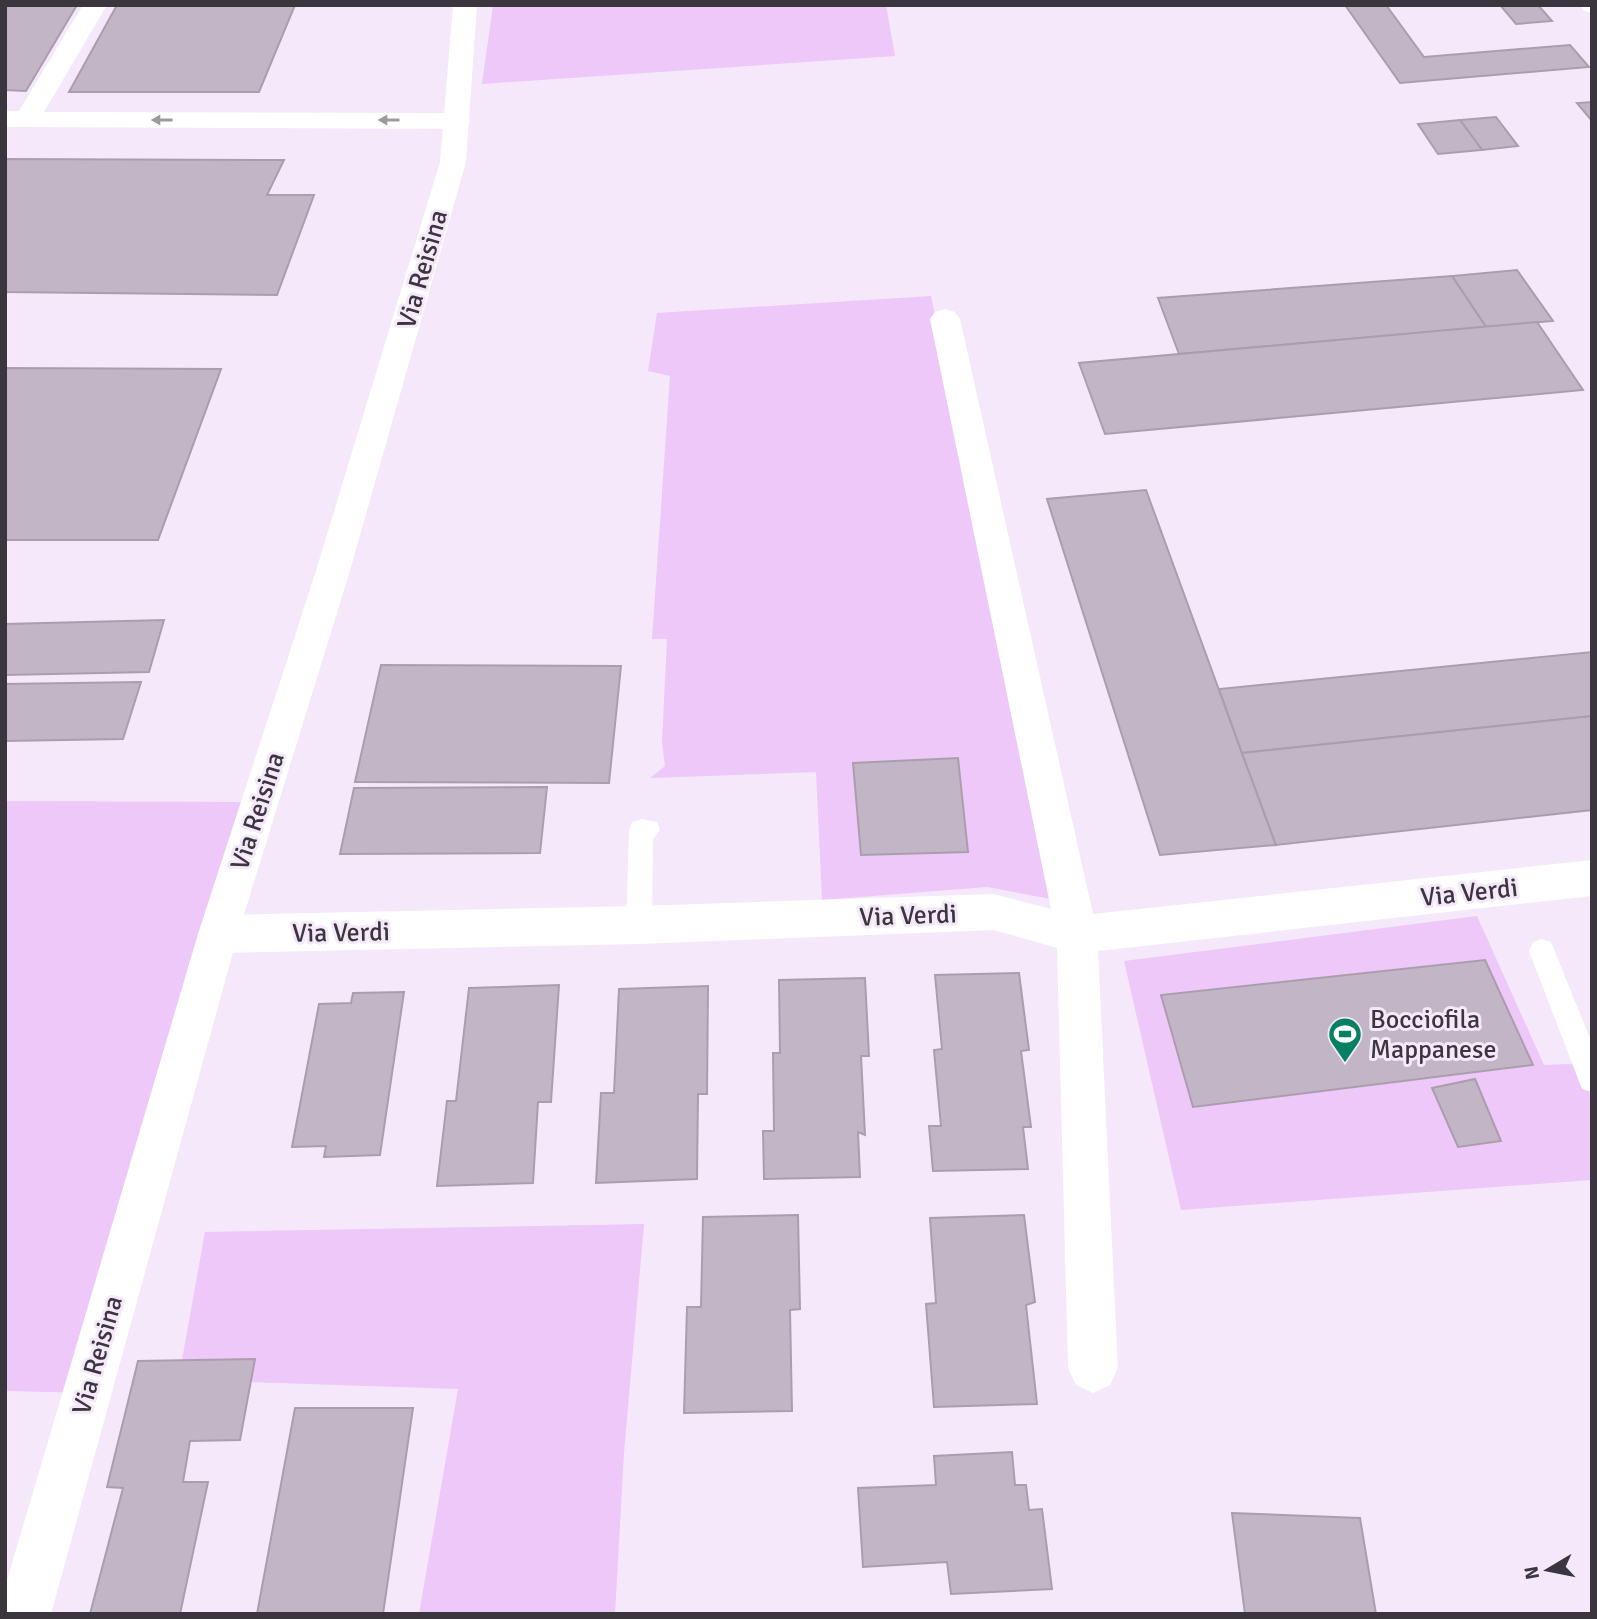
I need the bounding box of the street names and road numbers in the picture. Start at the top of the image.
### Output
street label: Via Reisina [391,206,455,332]
street label: Via Reisina [224,748,292,874]
street label: Via Verdi [1419,872,1519,914]
street label: Via Verdi [859,898,957,934]
street label: Via Verdi [292,916,390,950]
street label: Via Reisina [66,1292,130,1418]

